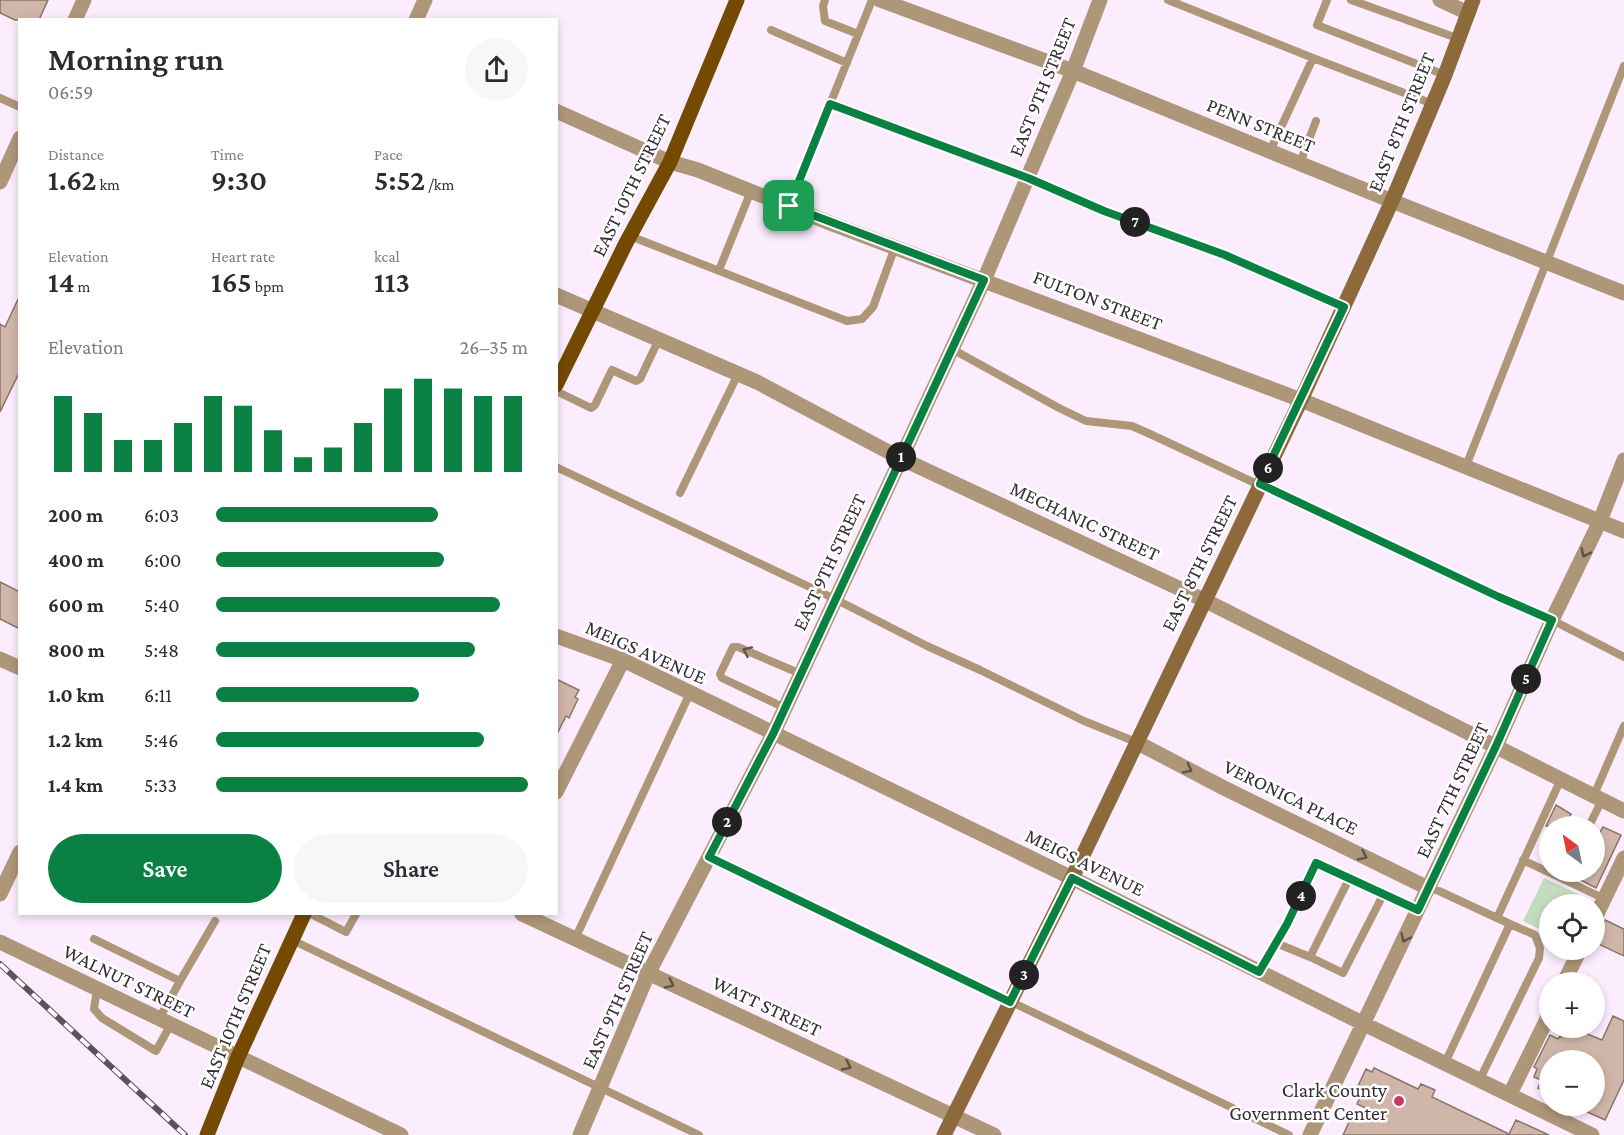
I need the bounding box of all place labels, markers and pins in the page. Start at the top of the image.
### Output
pin [763,180,814,231]
pin: 7 [1120,207,1150,237]
pin: 1 [886,442,916,472]
pin: 6 [1253,453,1283,483]
pin: 5 [1511,664,1541,694]
pin: 2 [712,807,742,837]
pin: 4 [1286,881,1316,911]
pin: 3 [1009,960,1039,990]
place label: Clark County Government Center [1229,1079,1388,1124]
marker: Clark County Government Center [1392,1094,1406,1108]

